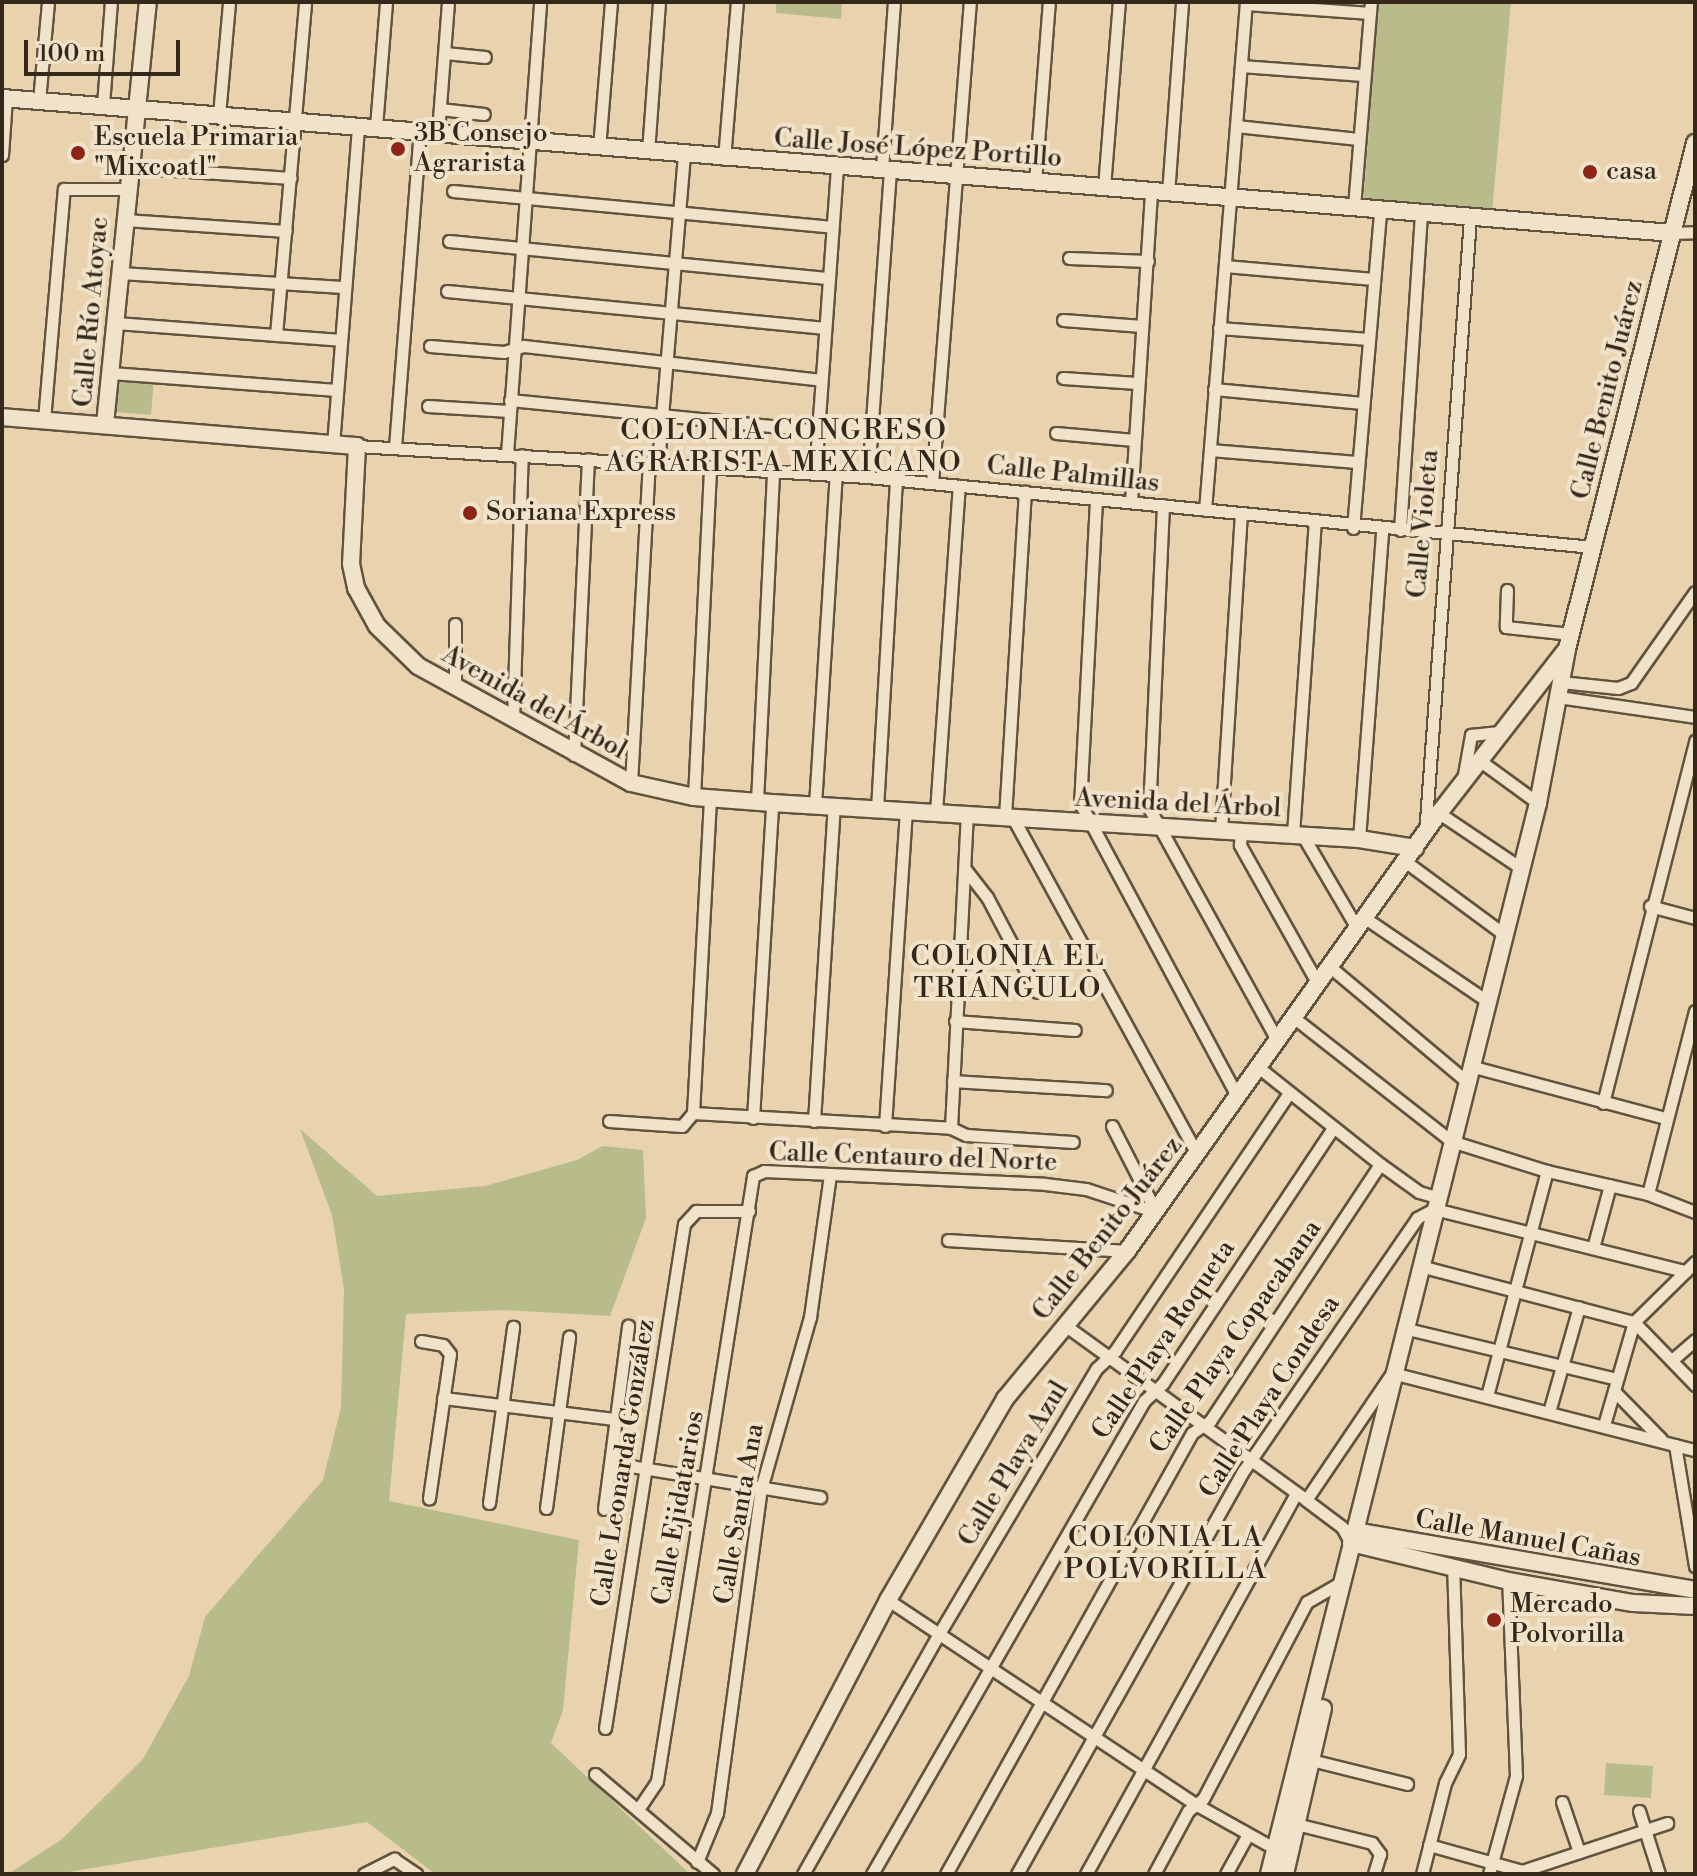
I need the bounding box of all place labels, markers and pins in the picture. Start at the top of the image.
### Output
place label: 3B Consejo Agrarista [414,118,548,180]
place label: Escuela Primaria "Mixcoatl" [94,122,298,184]
marker: 3B Consejo Agrarista [389,140,407,158]
marker: Escuela Primaria "Mixcoatl" [69,144,87,162]
place label: casa [1606,156,1657,188]
marker: casa [1581,163,1599,181]
place label: Soriana Express [486,497,676,529]
marker: Soriana Express [461,504,479,522]
place label: Mercado Polvorilla [1510,1589,1624,1650]
marker: Mercado Polvorilla [1485,1611,1503,1629]

